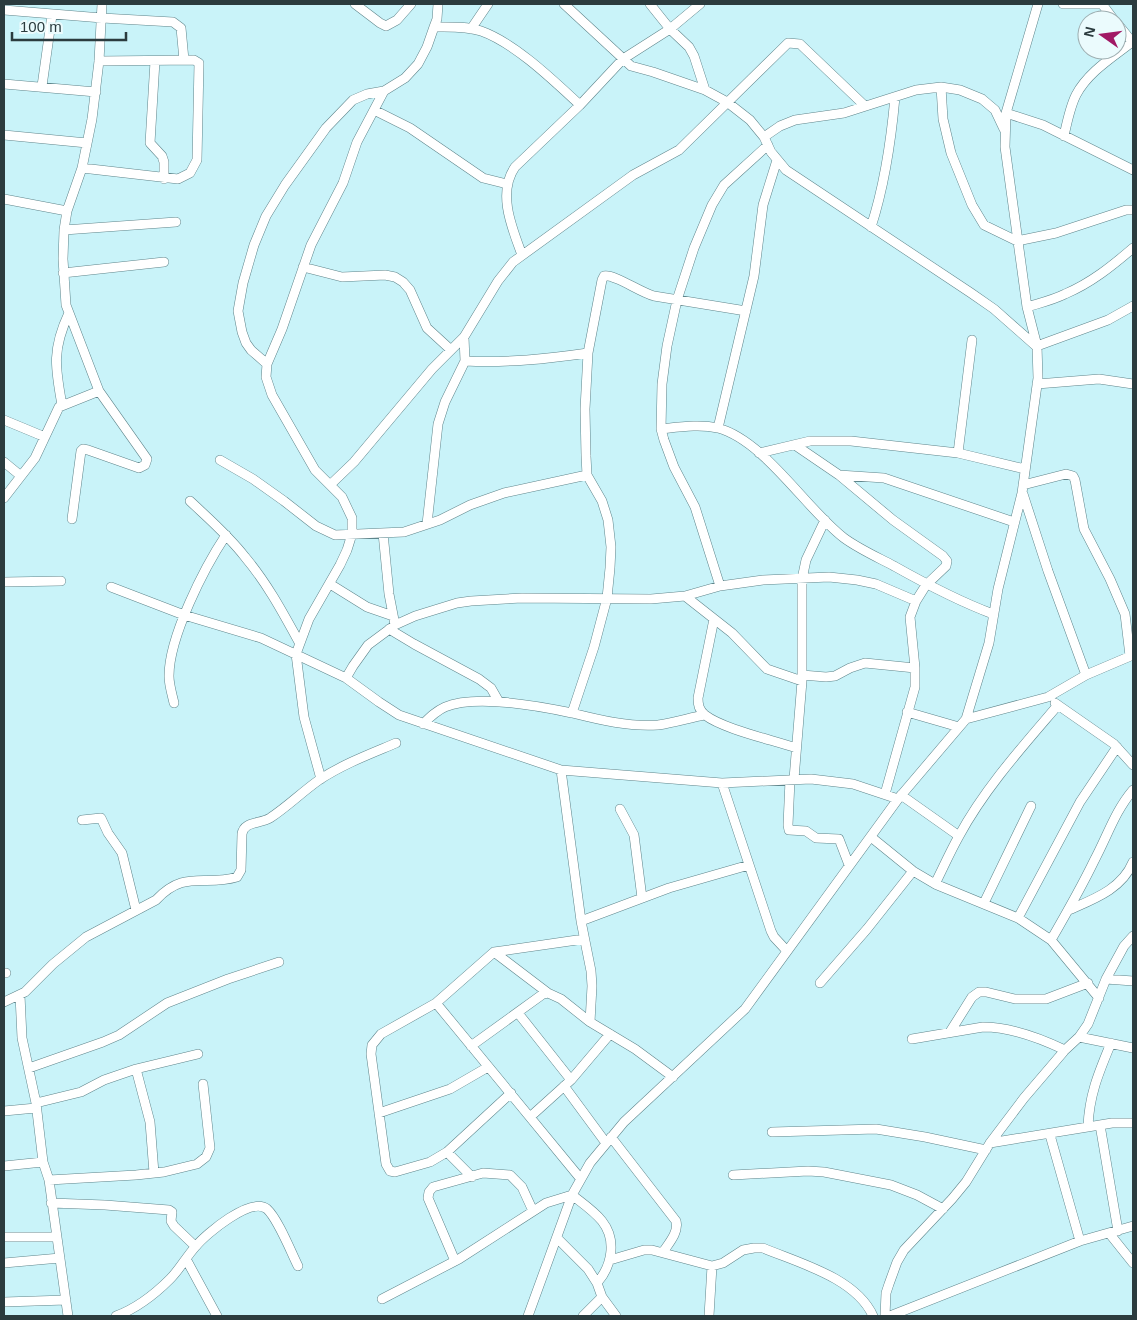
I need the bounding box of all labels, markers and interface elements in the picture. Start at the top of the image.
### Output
scale bar [12,10,126,42]
north arrow [1077,10,1127,60]
text: 100 m [20,18,62,35]
text: N [1080,25,1098,39]

